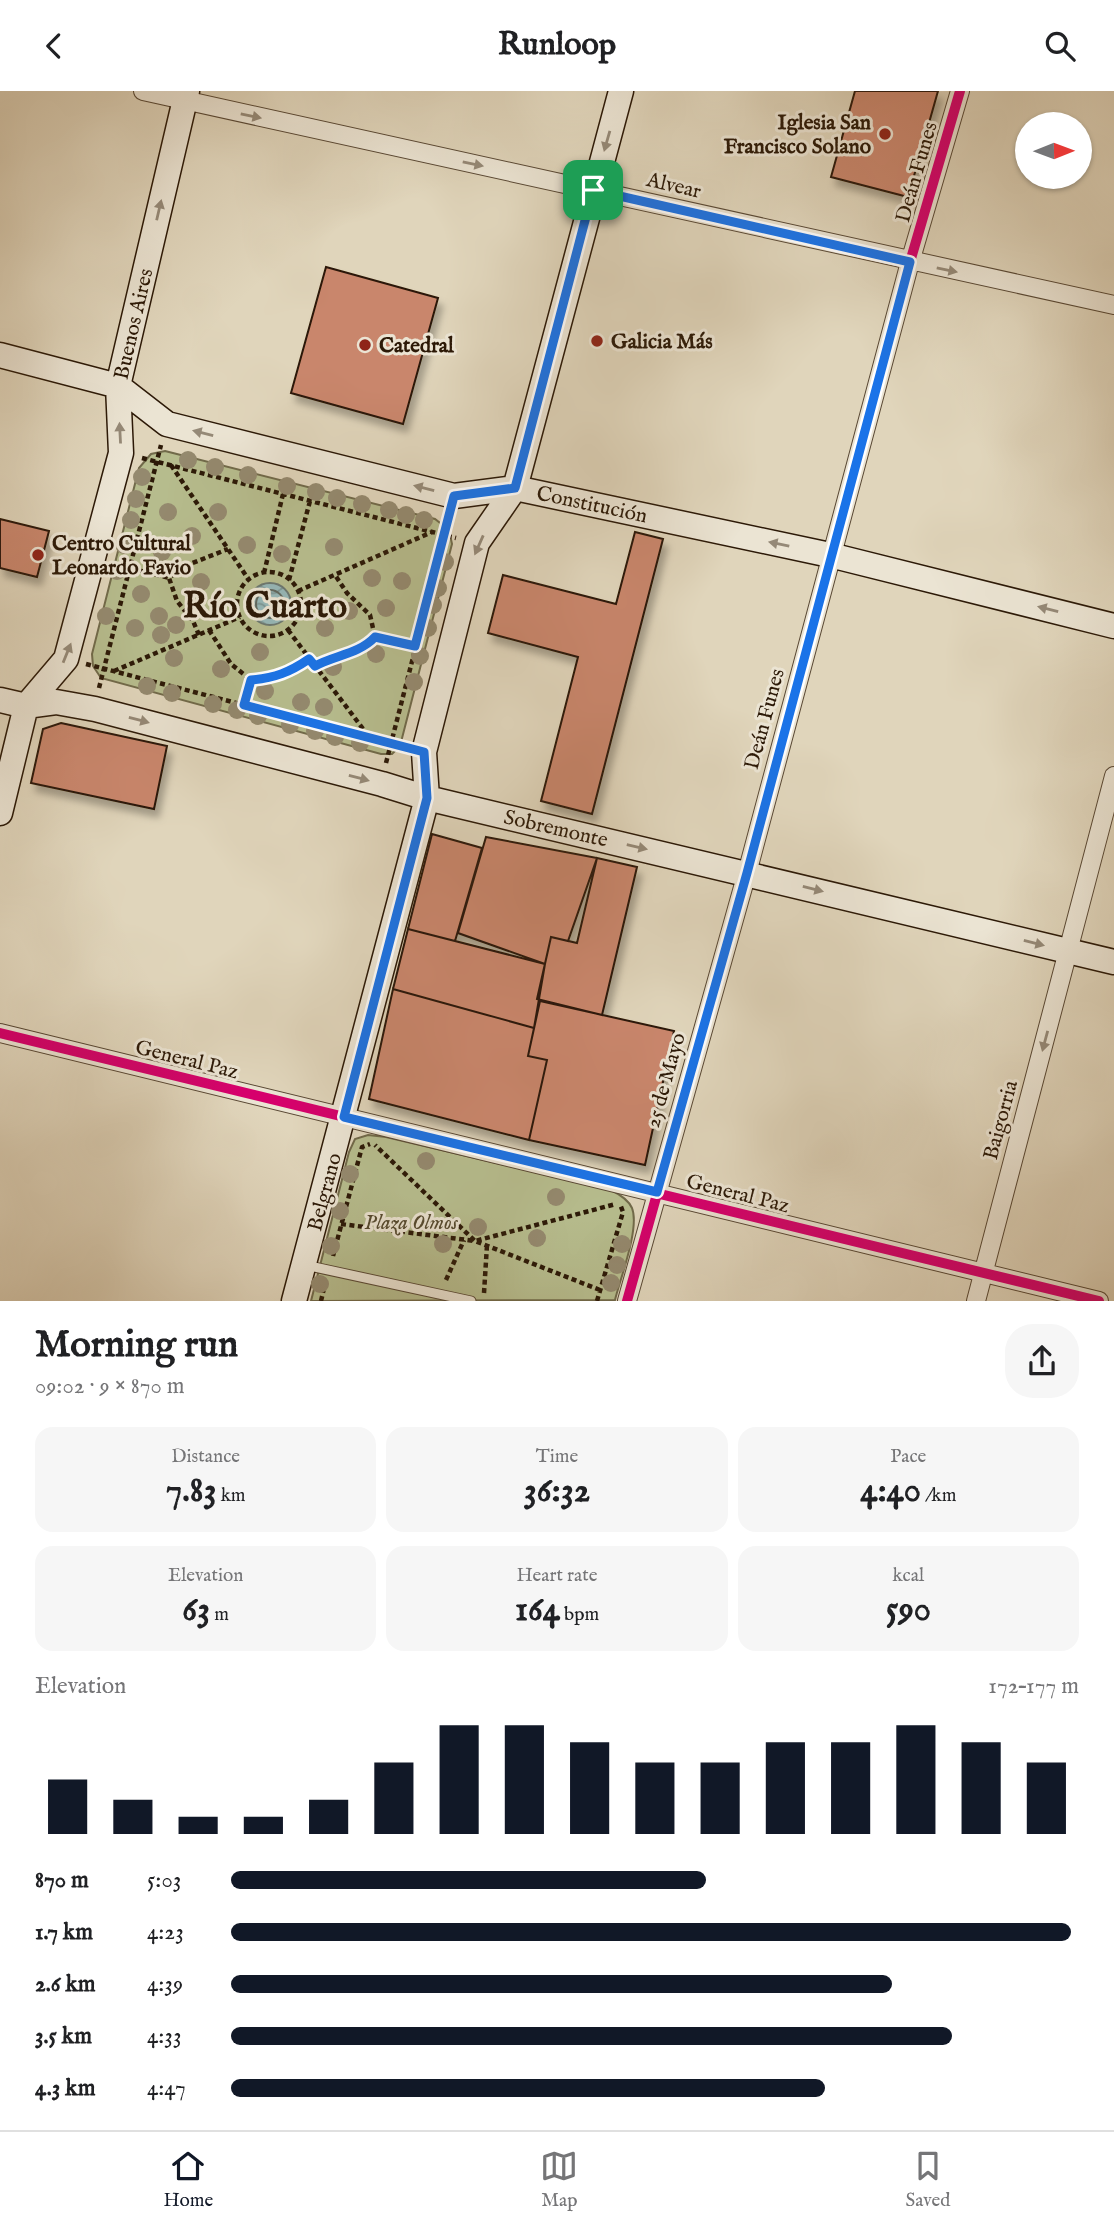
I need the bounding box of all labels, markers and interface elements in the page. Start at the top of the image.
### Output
text: Runloop [498,25,616,66]
icon: back [35,27,73,65]
icon: search [1041,27,1079,65]
place label: Iglesia San Francisco Solano [724,110,872,161]
one-way arrow [240,111,262,122]
north arrow [1015,112,1092,189]
map controls [1015,112,1092,189]
street label: Deán Funes [890,119,945,226]
marker: Iglesia San Francisco Solano [877,126,893,142]
one-way arrow [602,130,612,151]
one-way arrow [462,159,484,170]
pin [563,160,623,220]
street label: Alvear [643,167,704,206]
icon: arrive [574,171,612,209]
one-way arrow [154,199,165,221]
one-way arrow [936,264,958,275]
street label: Buenos Aires [109,266,160,383]
place label: Galicia Más [611,329,713,356]
place label: Catedral [379,333,455,360]
marker: Galicia Más [589,333,605,349]
marker: Catedral [357,337,373,353]
one-way arrow [115,422,126,444]
one-way arrow [192,427,214,438]
street label: Constitución [534,481,650,530]
one-way arrow [413,482,435,493]
place label: Centro Cultural Leonardo Favio [52,531,192,582]
one-way arrow [473,535,485,555]
one-way arrow [768,539,790,550]
marker: Centro Cultural Leonardo Favio [30,547,46,563]
district label: Río Cuarto [183,585,347,630]
one-way arrow [1037,603,1059,614]
one-way arrow [61,642,72,663]
street label: Deán Funes [739,666,792,773]
one-way arrow [128,715,150,726]
one-way arrow [348,773,370,784]
street label: Sobremonte [501,804,611,855]
one-way arrow [626,842,648,853]
one-way arrow [802,884,824,895]
one-way arrow [1023,938,1045,949]
street label: 25 de Mayo [640,1030,693,1131]
one-way arrow [1039,1030,1050,1052]
street label: General Paz [132,1035,241,1086]
street label: Baigorria [978,1077,1025,1163]
street label: Belgrano [302,1150,349,1235]
street label: General Paz [683,1169,792,1220]
park label: Plaza Olmos [364,1210,459,1237]
text: Morning run [35,1322,238,1370]
button: share [1005,1324,1079,1398]
text: 09:02 · 9 × 870 m [35,1372,185,1401]
text: Distance [171,1445,240,1469]
text: Time [536,1445,578,1469]
text: Pace [890,1445,926,1469]
text: 7.83 [166,1469,217,1514]
text: 36:32 [524,1469,590,1514]
text: 4:40 [860,1469,921,1514]
text: km [217,1484,246,1508]
text: /km [921,1484,956,1508]
text: Elevation [168,1564,243,1588]
text: Heart rate [516,1564,598,1588]
text: kcal [892,1564,924,1588]
text: 63 [182,1588,210,1633]
text: 164 [515,1588,560,1633]
text: 590 [886,1588,931,1633]
text: m [210,1603,229,1627]
text: bpm [560,1603,599,1627]
text: Elevation [35,1672,126,1701]
text: 172–177 m [988,1672,1079,1701]
text: 870 m [35,1866,89,1895]
text: 5:03 [147,1866,181,1895]
text: 1.7 km [35,1918,93,1947]
text: 4:23 [147,1918,184,1947]
text: 2.6 km [35,1970,96,1999]
text: 4:39 [147,1970,183,1999]
text: 3.5 km [35,2022,92,2051]
text: 4:33 [147,2022,182,2051]
text: 4.3 km [35,2074,95,2103]
text: 4:47 [147,2074,186,2103]
tab: Home [164,2147,213,2213]
tab: Map [540,2147,578,2213]
tab: Saved [905,2147,950,2213]

